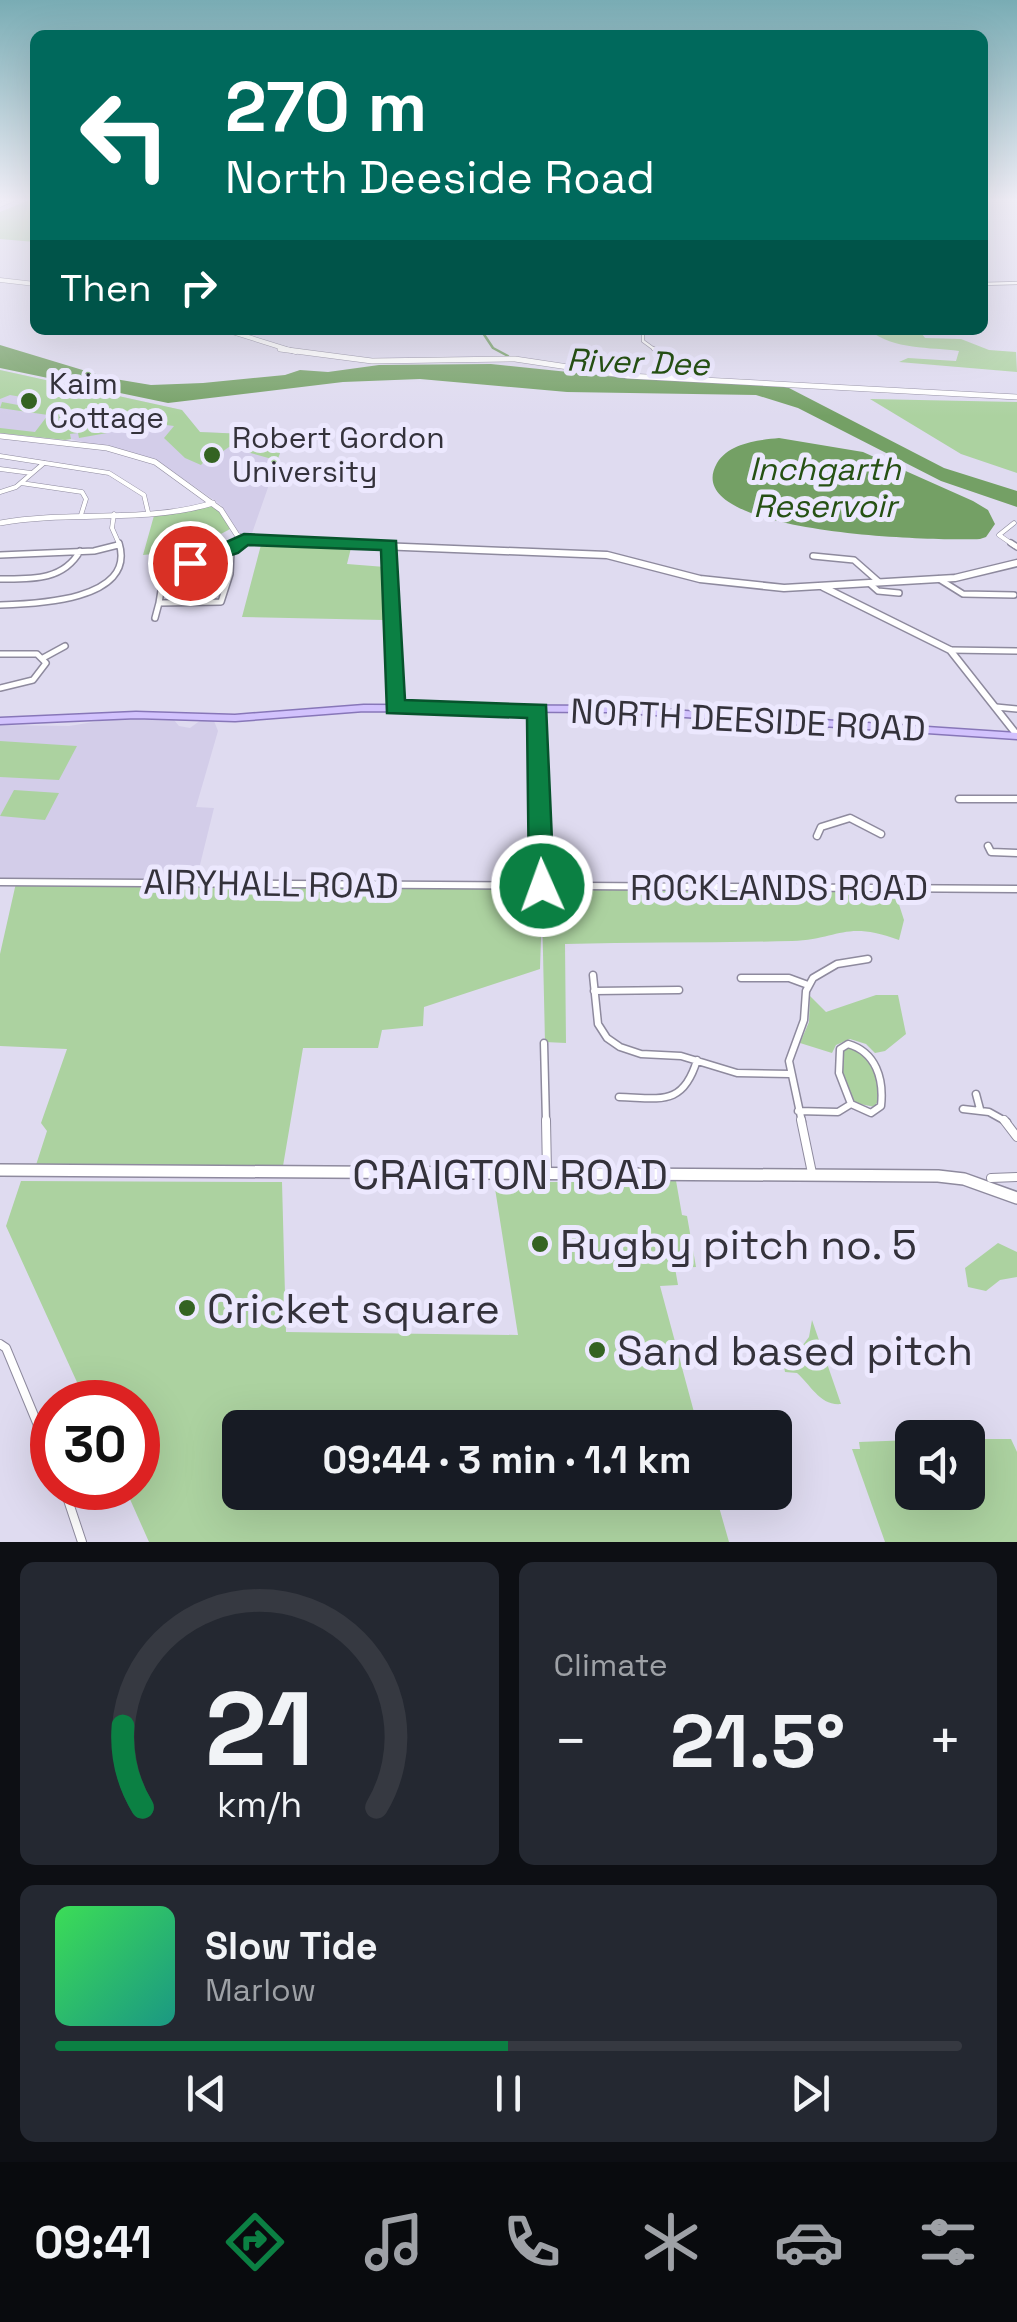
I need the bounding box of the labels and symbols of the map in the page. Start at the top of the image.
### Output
water label: River Dee [566,340,711,385]
place label: Kaim Cottage [49,364,164,437]
marker: Kaim Cottage [18,390,40,412]
place label: Robert Gordon University [232,418,445,491]
marker: Robert Gordon University [201,444,223,466]
water label: Inchgarth Reservoir [749,449,902,526]
pin [148,521,233,606]
street label: NORTH DEESIDE ROAD [569,689,927,751]
position arrow [490,834,594,938]
street label: AIRYHALL ROAD [143,860,399,908]
street label: ROCKLANDS ROAD [630,866,928,910]
street label: CRAIGTON ROAD [352,1148,668,1201]
place label: Rugby pitch no. 5 [560,1218,917,1271]
marker: Rugby pitch no. 5 [529,1233,551,1255]
place label: Cricket square [207,1282,500,1335]
marker: Cricket square [176,1297,198,1319]
place label: Sand based pitch [617,1324,973,1377]
marker: Sand based pitch [586,1339,608,1361]
speed limit sign: 30 [30,1380,160,1510]

